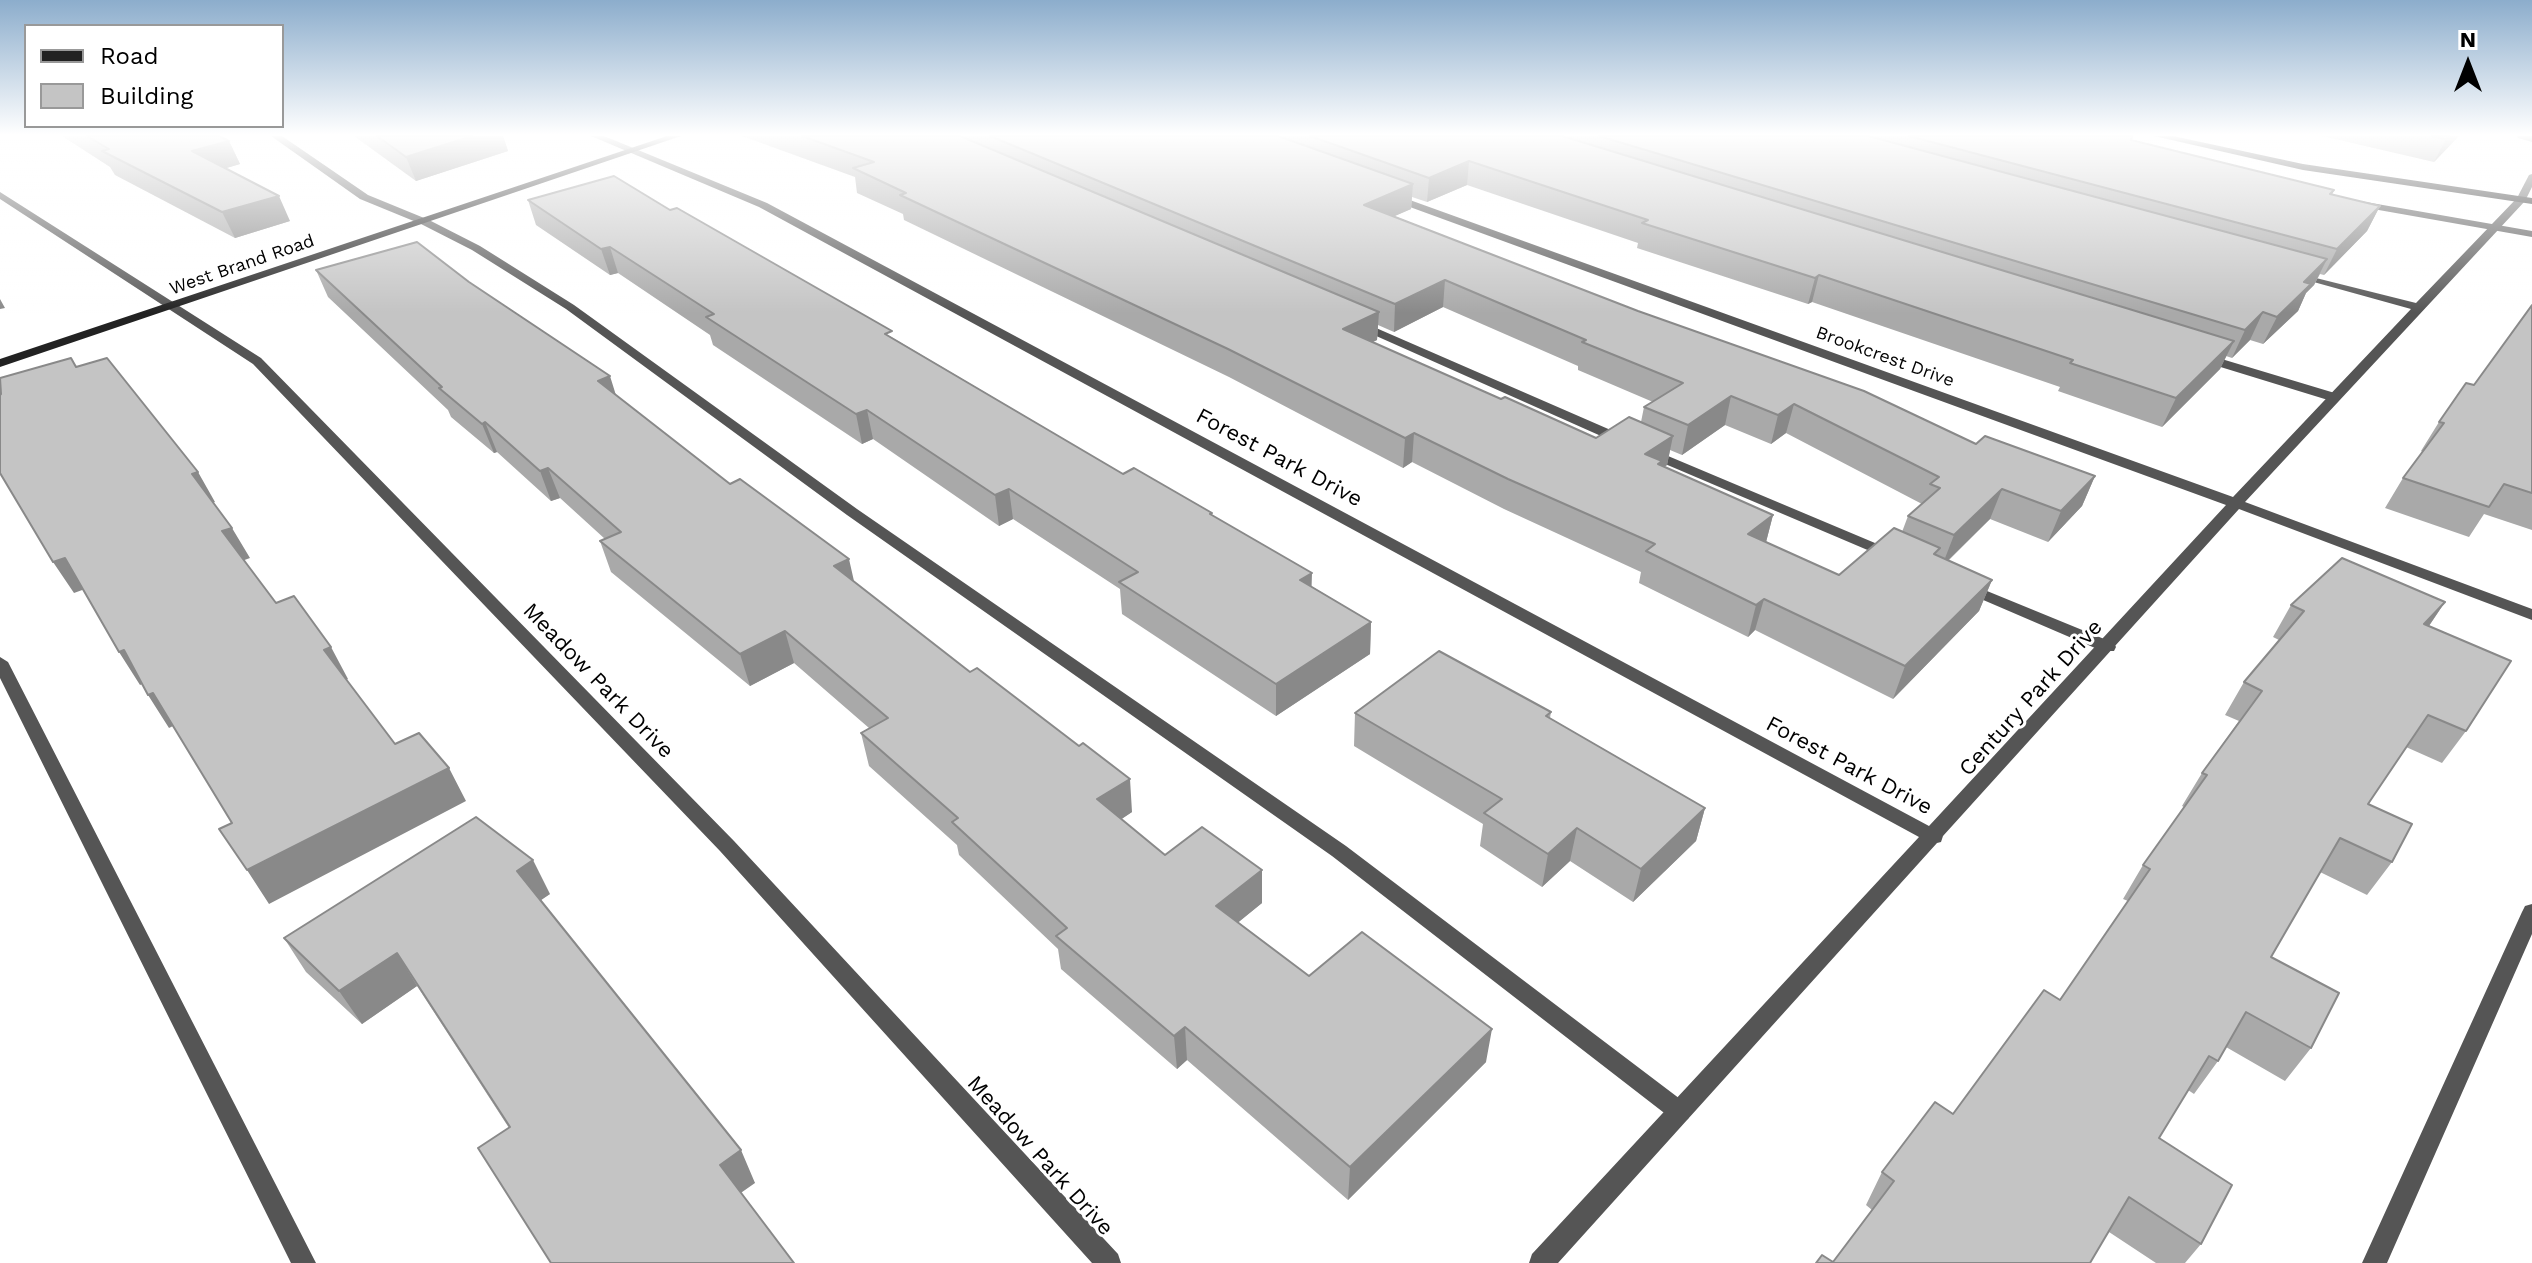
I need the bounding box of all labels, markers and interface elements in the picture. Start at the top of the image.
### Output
legend [24,24,284,128]
north arrow [2428,24,2508,104]
text: N [2460,27,2476,52]
text: Road [100,42,159,70]
text: Building [100,82,193,110]
street label: West Brand Road [167,230,317,300]
street label: Brookcrest Drive [1813,322,1957,392]
street label: Forest Park Drive [1191,403,1367,513]
street label: Meadow Park Drive [517,598,679,764]
street label: Century Park Drive [1954,614,2108,782]
street label: Forest Park Drive [1761,711,1937,821]
street label: Meadow Park Drive [961,1071,1119,1241]

